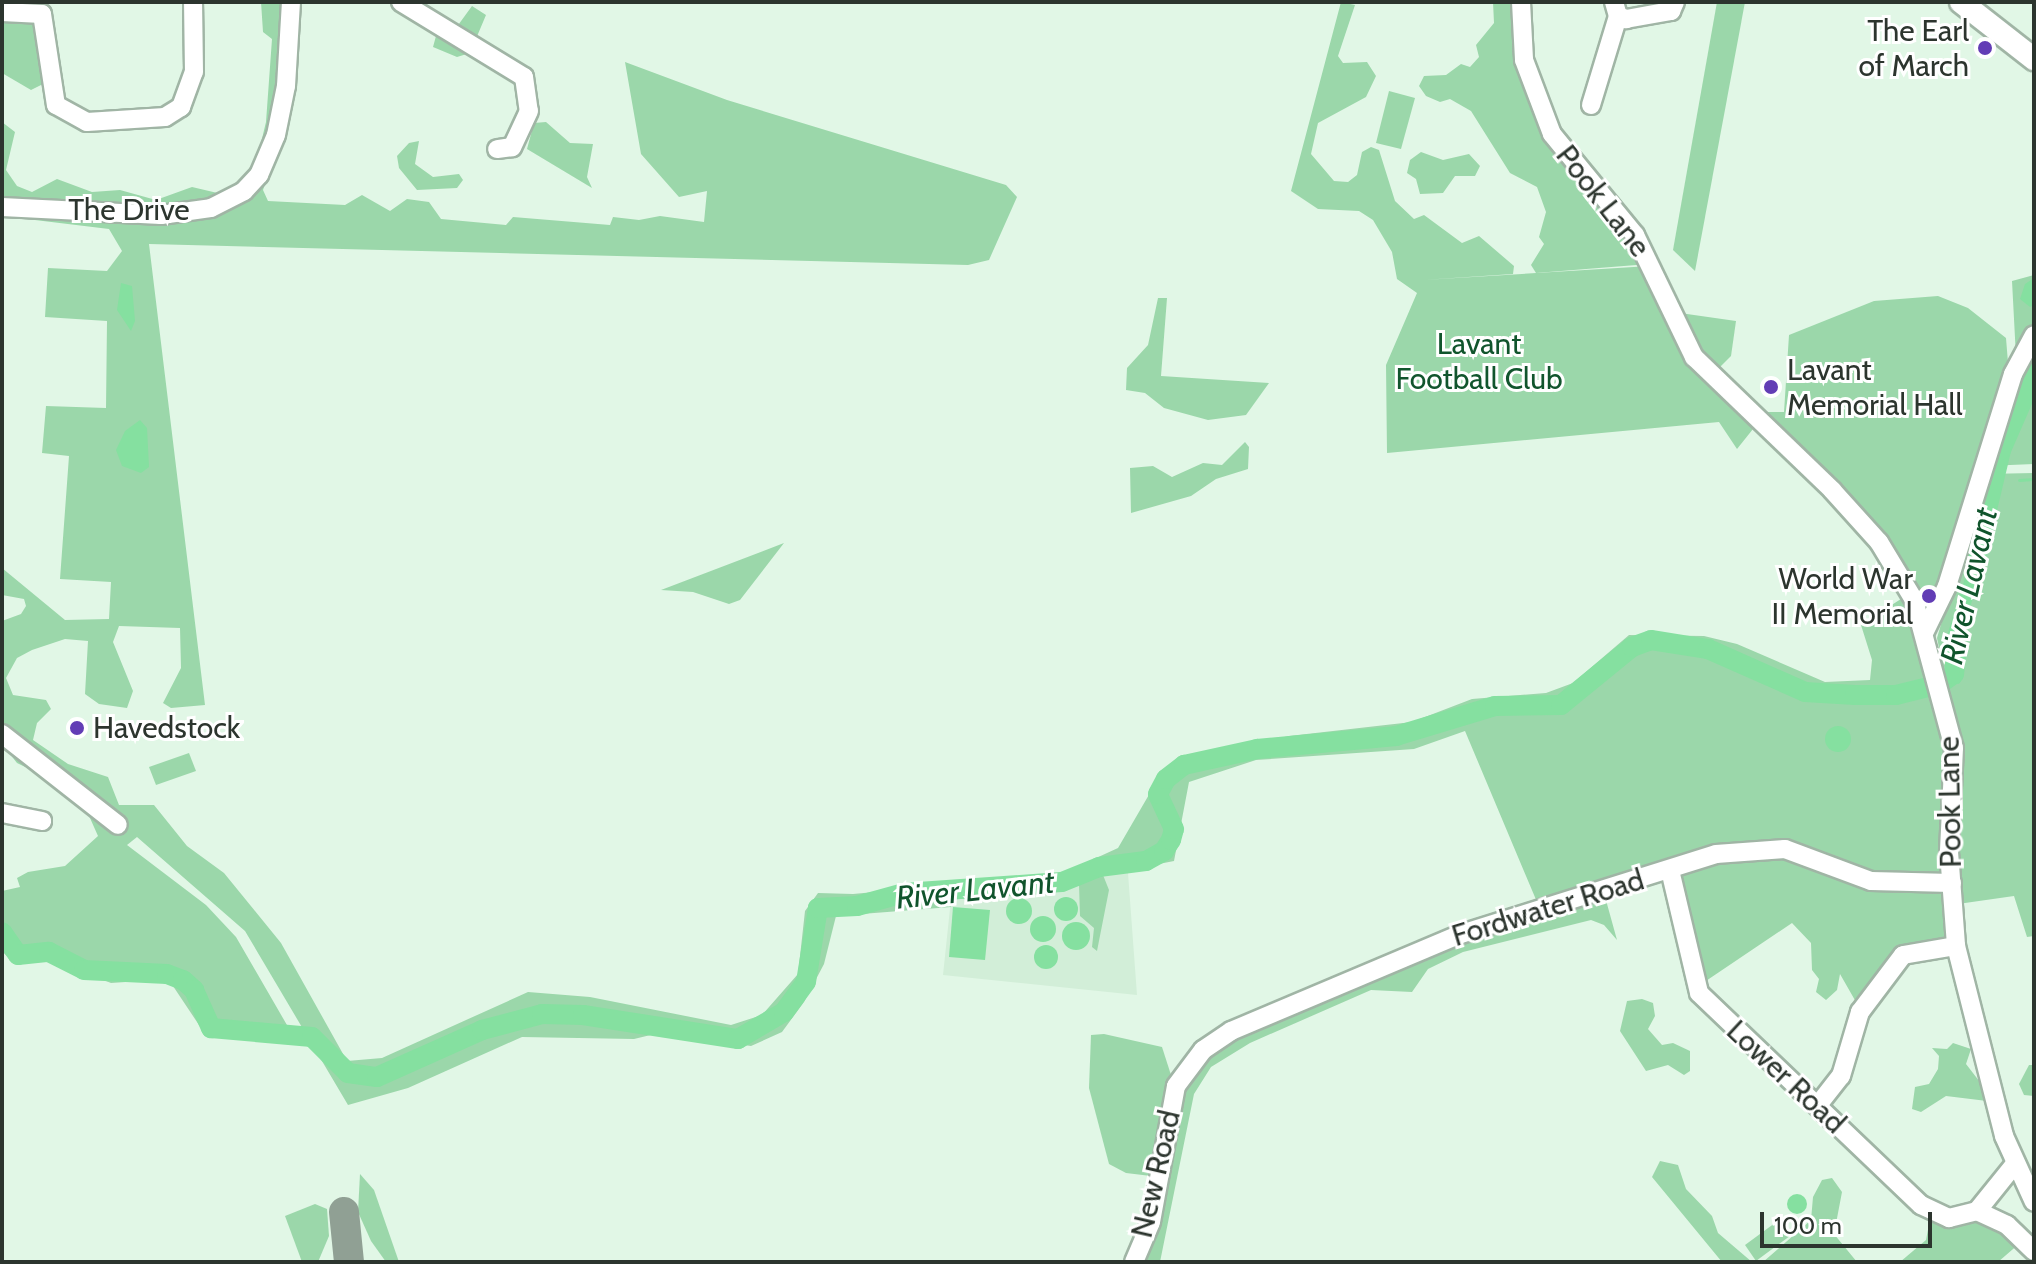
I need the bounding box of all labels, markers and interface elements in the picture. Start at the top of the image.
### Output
place label: The Earl of March [1858,13,1969,84]
marker: The Earl of March [1976,39,1994,57]
street label: Pook Lane [1548,138,1658,264]
street label: The Drive [68,192,190,228]
park label: Lavant Football Club [1395,326,1563,396]
place label: Lavant Memorial Hall [1787,352,1963,422]
marker: Lavant Memorial Hall [1762,378,1780,396]
water label: River Lavant [1932,504,2006,668]
place label: World War II Memorial [1771,561,1913,632]
marker: World War II Memorial [1920,587,1938,605]
place label: Havedstock [93,710,240,746]
marker: Havedstock [68,719,86,737]
street label: Pook Lane [1931,736,1969,868]
street label: Fordwater Road [1448,862,1648,954]
water label: River Lavant [894,863,1056,917]
street label: Lower Road [1719,1013,1853,1141]
street label: New Road [1124,1107,1188,1241]
scale bar [1764,1196,1936,1246]
text: 100 m [1774,1211,1842,1240]

